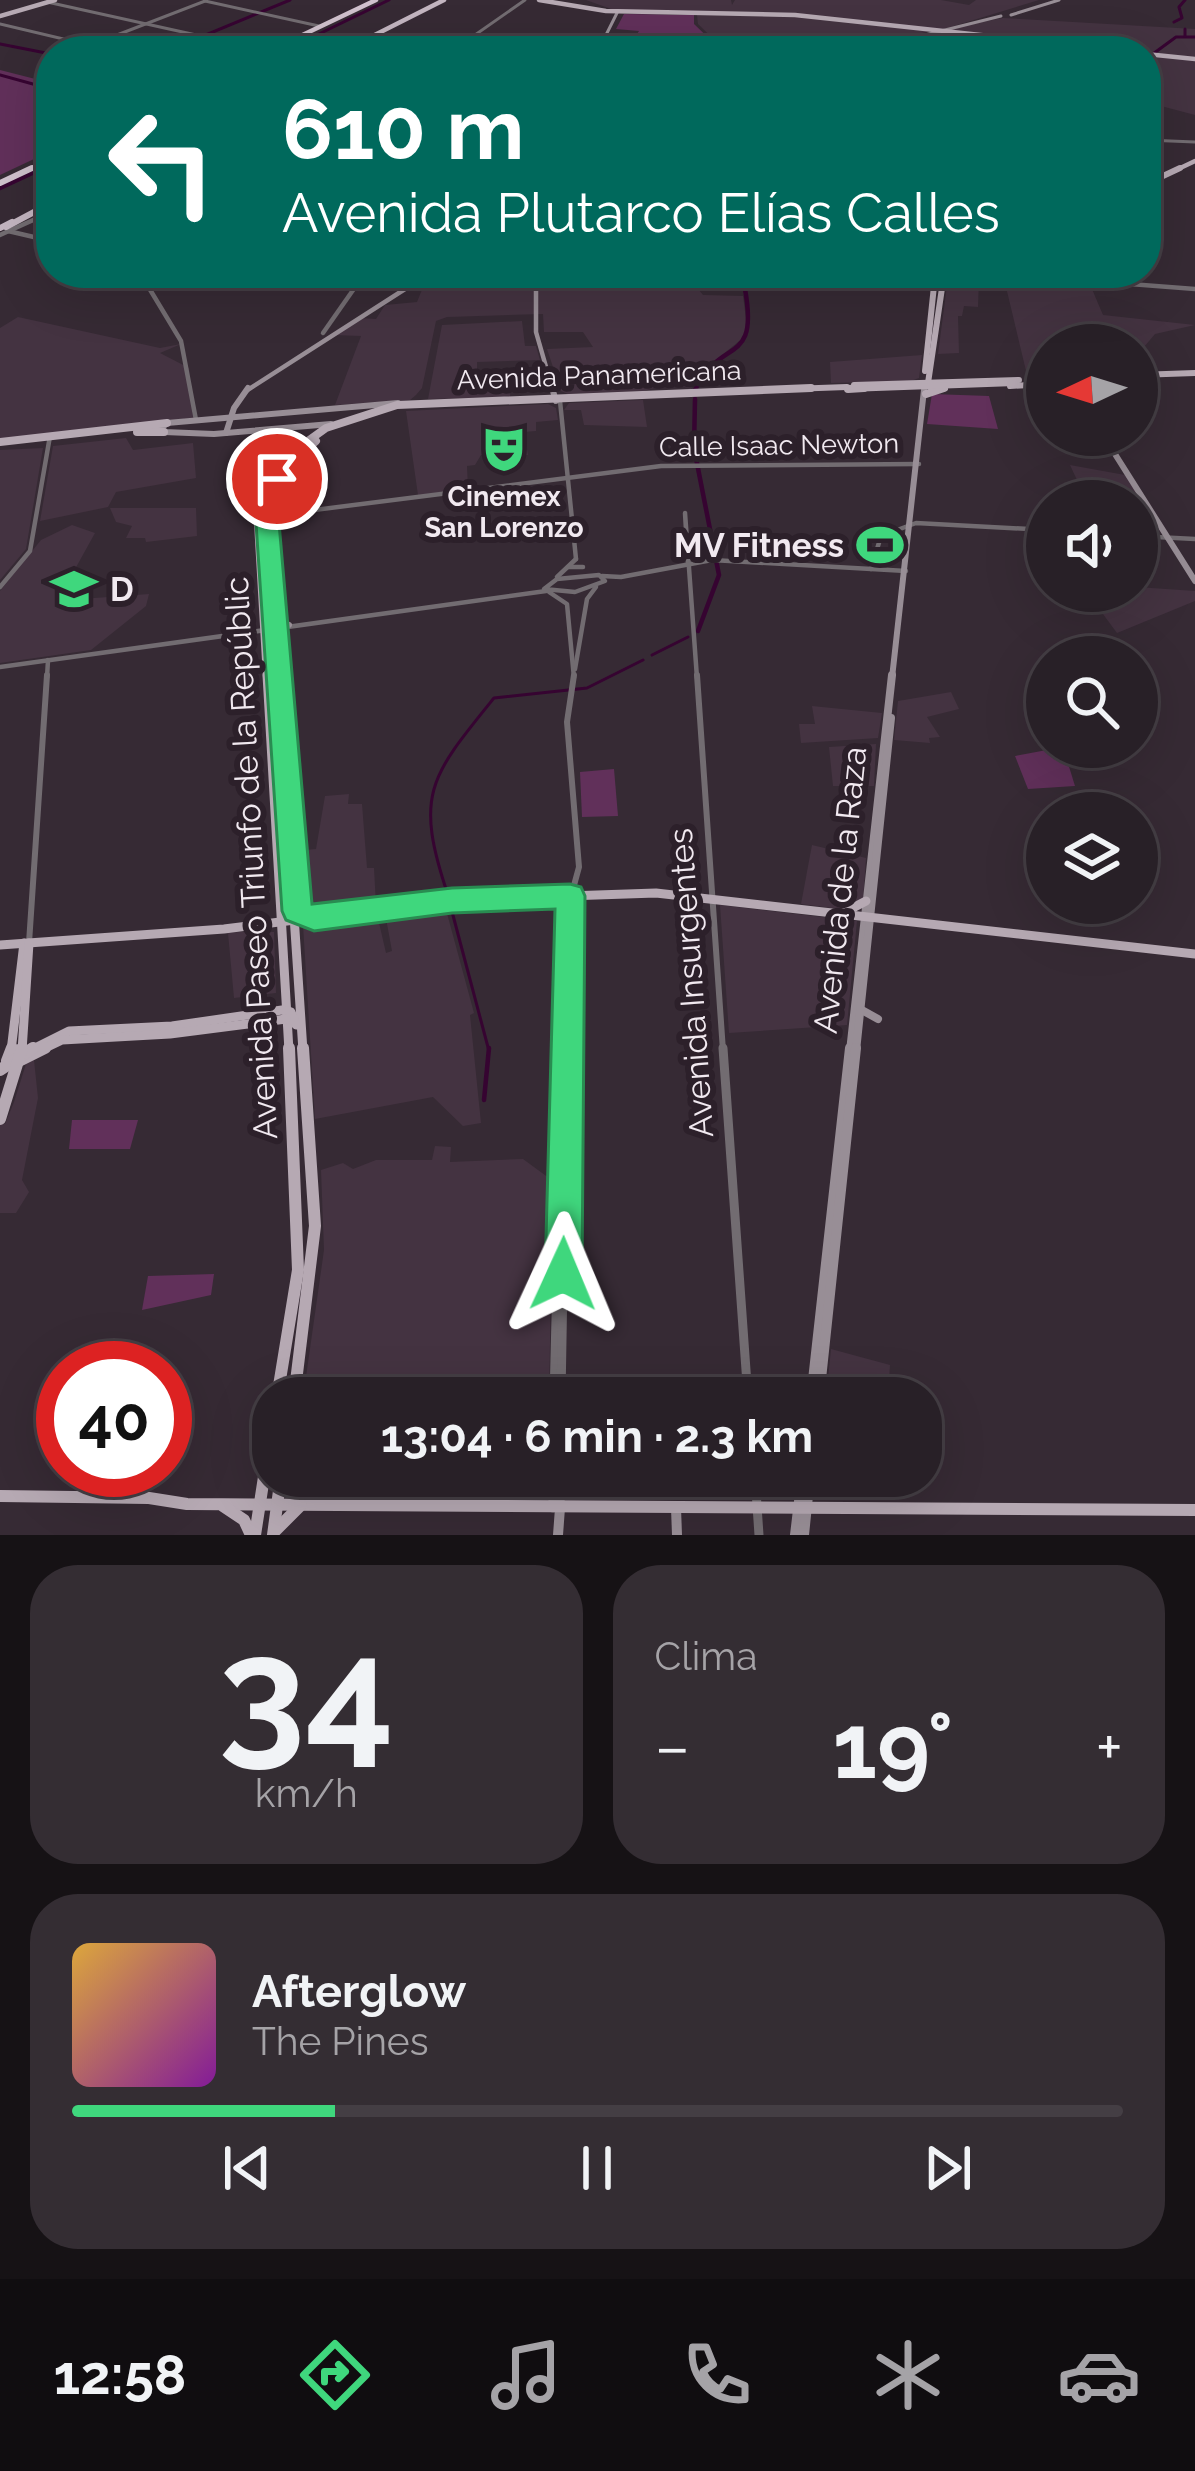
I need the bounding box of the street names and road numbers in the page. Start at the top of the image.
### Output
street label: Avenida Panamericana [456,355,742,395]
street label: Calle Isaac Newton [659,427,899,463]
street label: Avenida Paseo Triunfo de la Repúblic [217,576,285,1140]
street label: Avenida de la Raza [806,745,874,1035]
street label: Avenida Insurgentes [661,827,721,1139]

